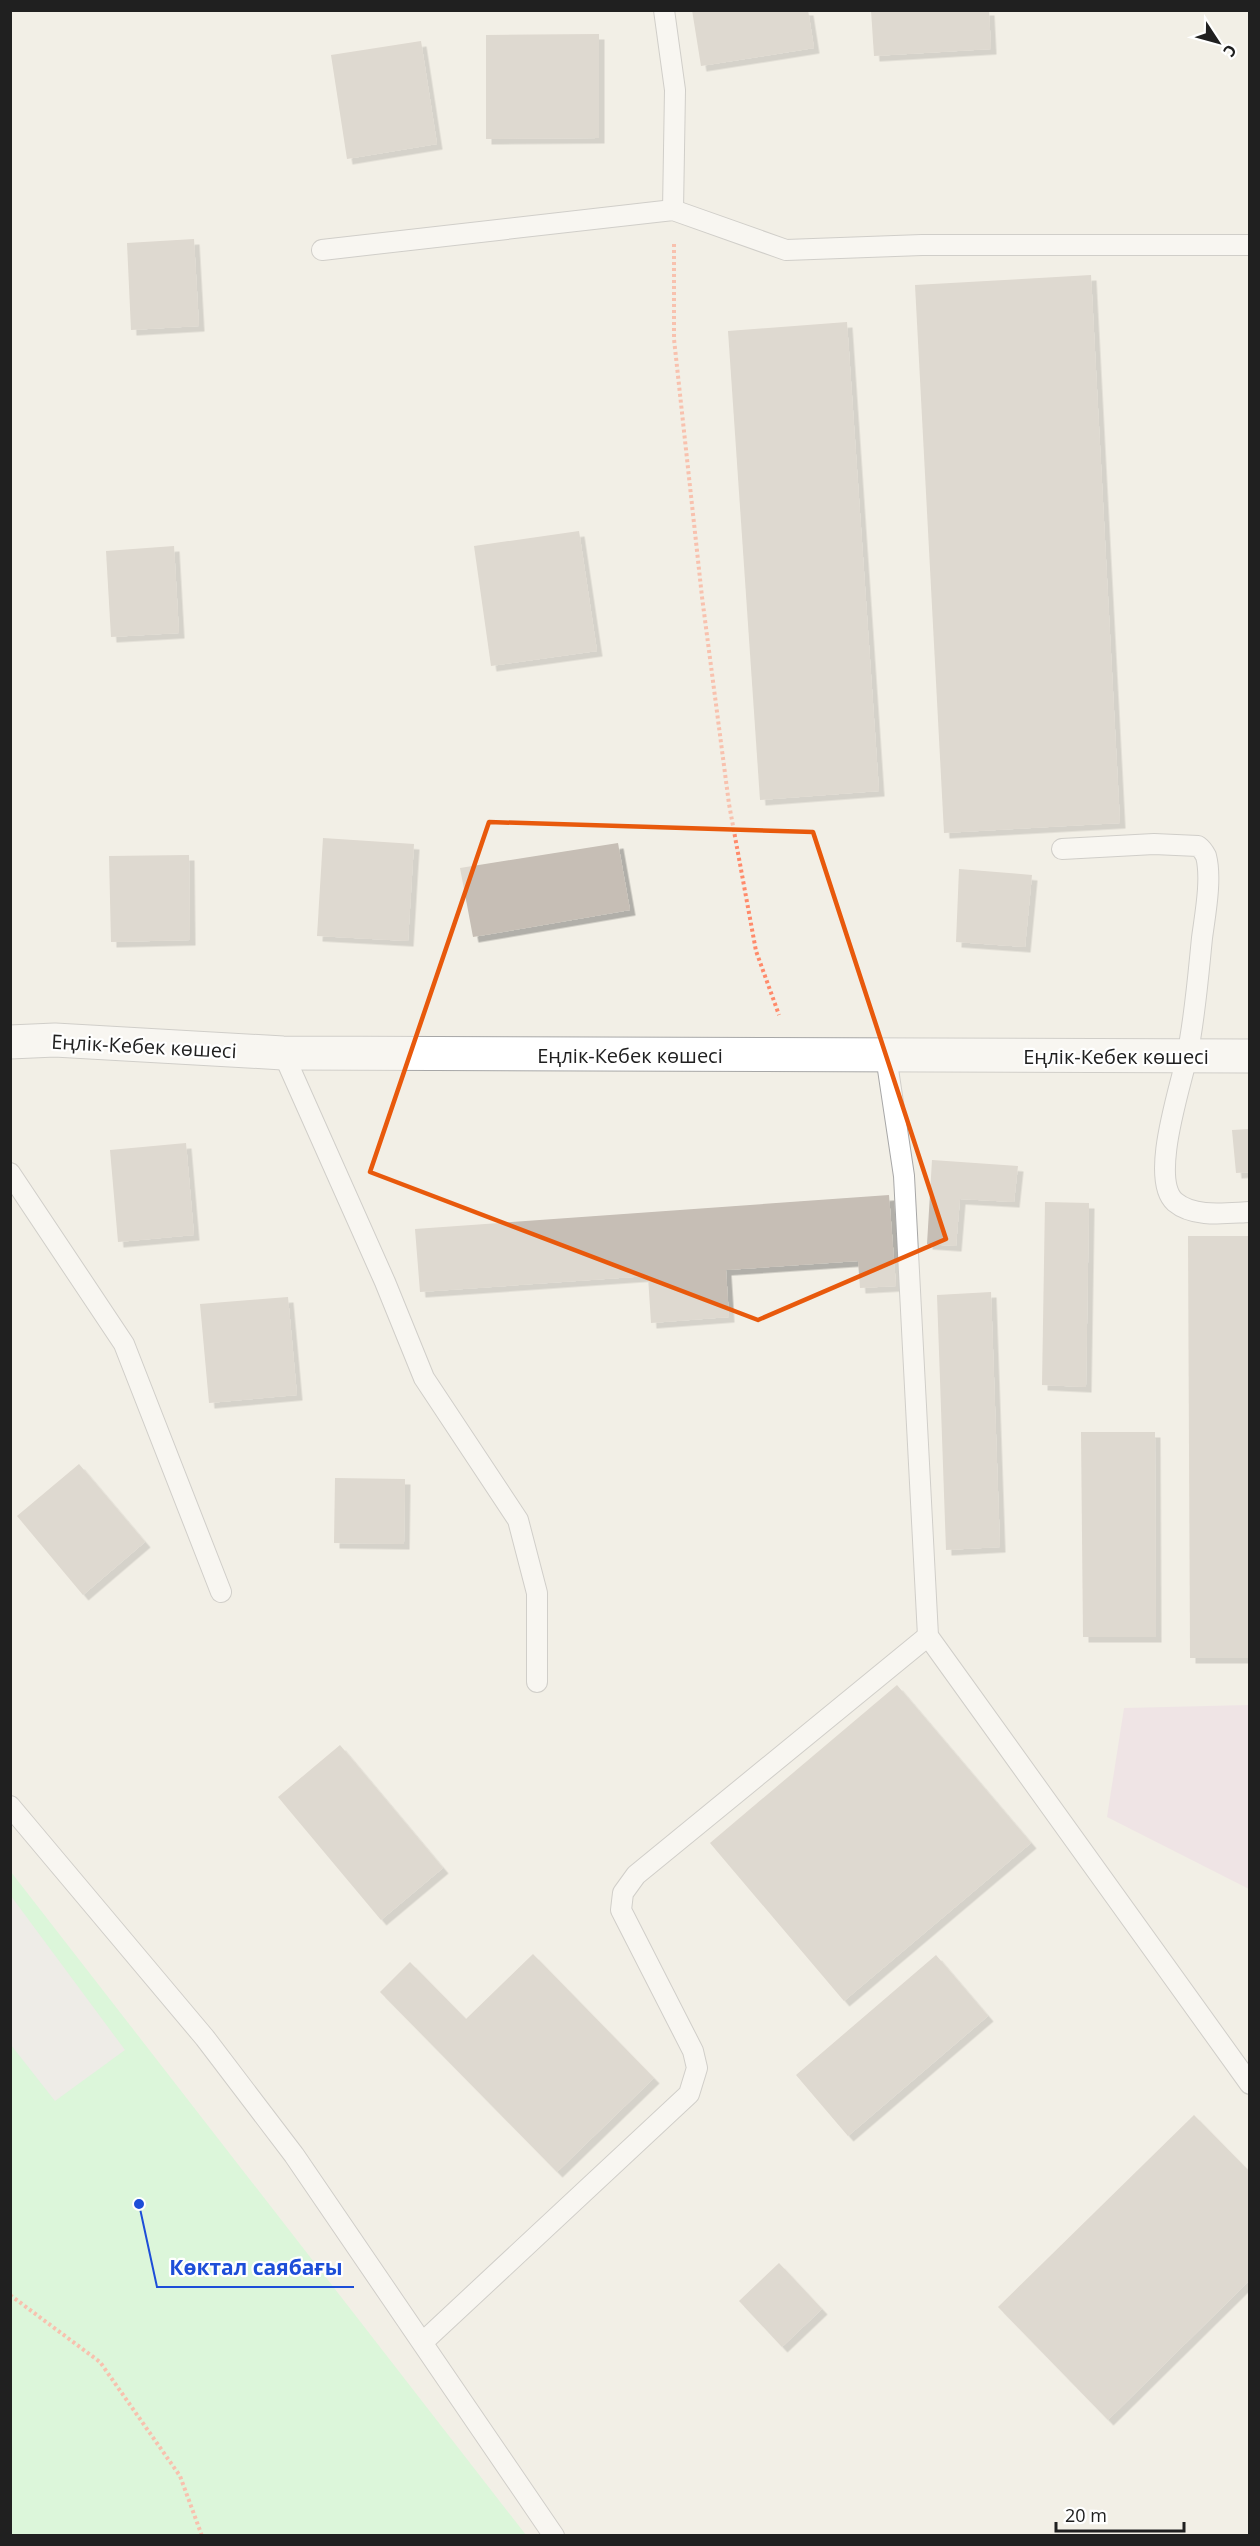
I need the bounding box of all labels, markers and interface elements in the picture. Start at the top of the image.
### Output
north arrow [1188,12,1248,72]
text: С [1218,40,1242,61]
street label: Еңлік-Кебек көшесі [51,1028,237,1064]
street label: Еңлік-Кебек көшесі [537,1042,723,1069]
street label: Еңлік-Кебек көшесі [1023,1043,1209,1070]
callout: Көктал саябағы [157,2248,354,2287]
text: Көктал саябағы [169,2253,343,2281]
scale bar [1056,2495,1184,2533]
text: 20 m [1065,2503,1107,2527]

